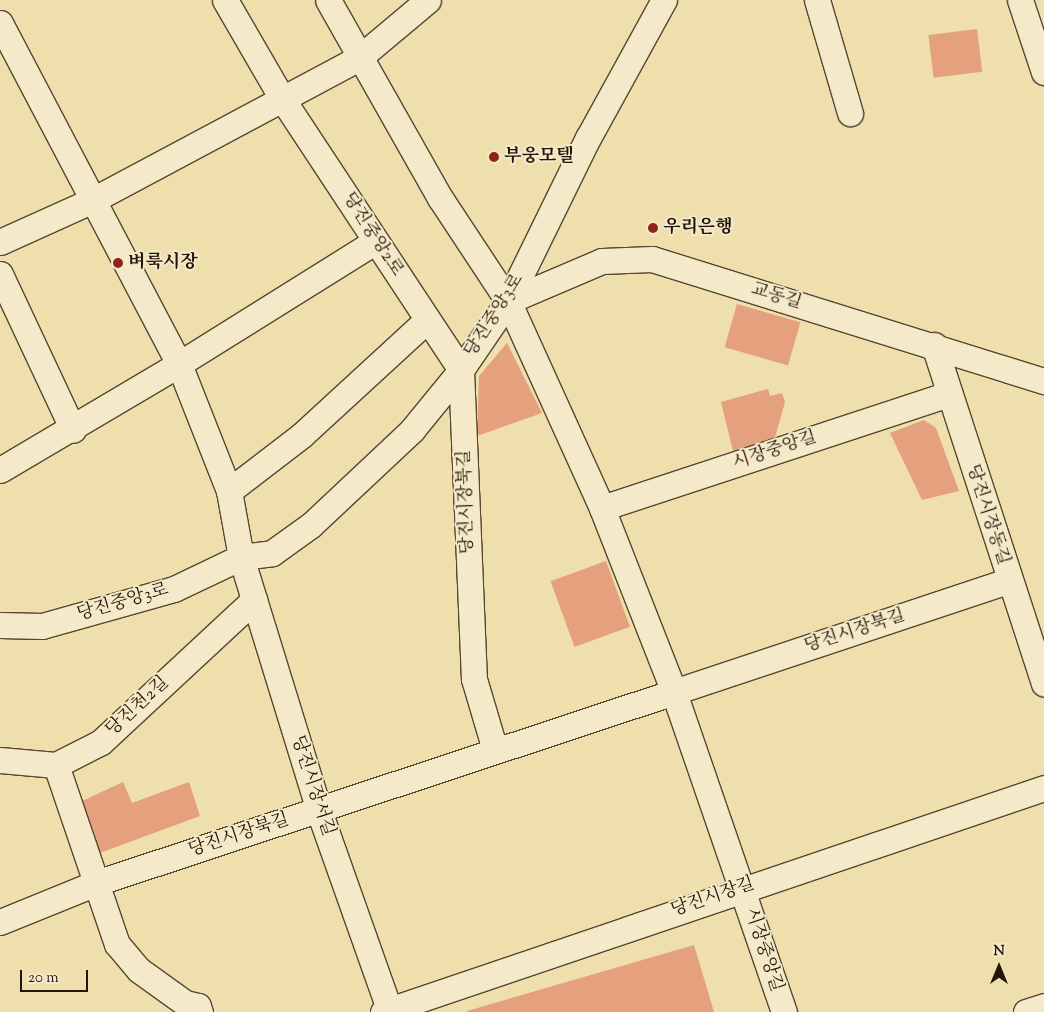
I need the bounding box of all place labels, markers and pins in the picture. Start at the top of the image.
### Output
place label: 부웅모텔 [504,146,574,168]
marker: 부웅모텔 [488,151,500,163]
place label: 우리은행 [663,217,733,239]
marker: 우리은행 [647,222,659,234]
place label: 벼룩시장 [128,252,198,274]
marker: 벼룩시장 [112,257,124,269]

